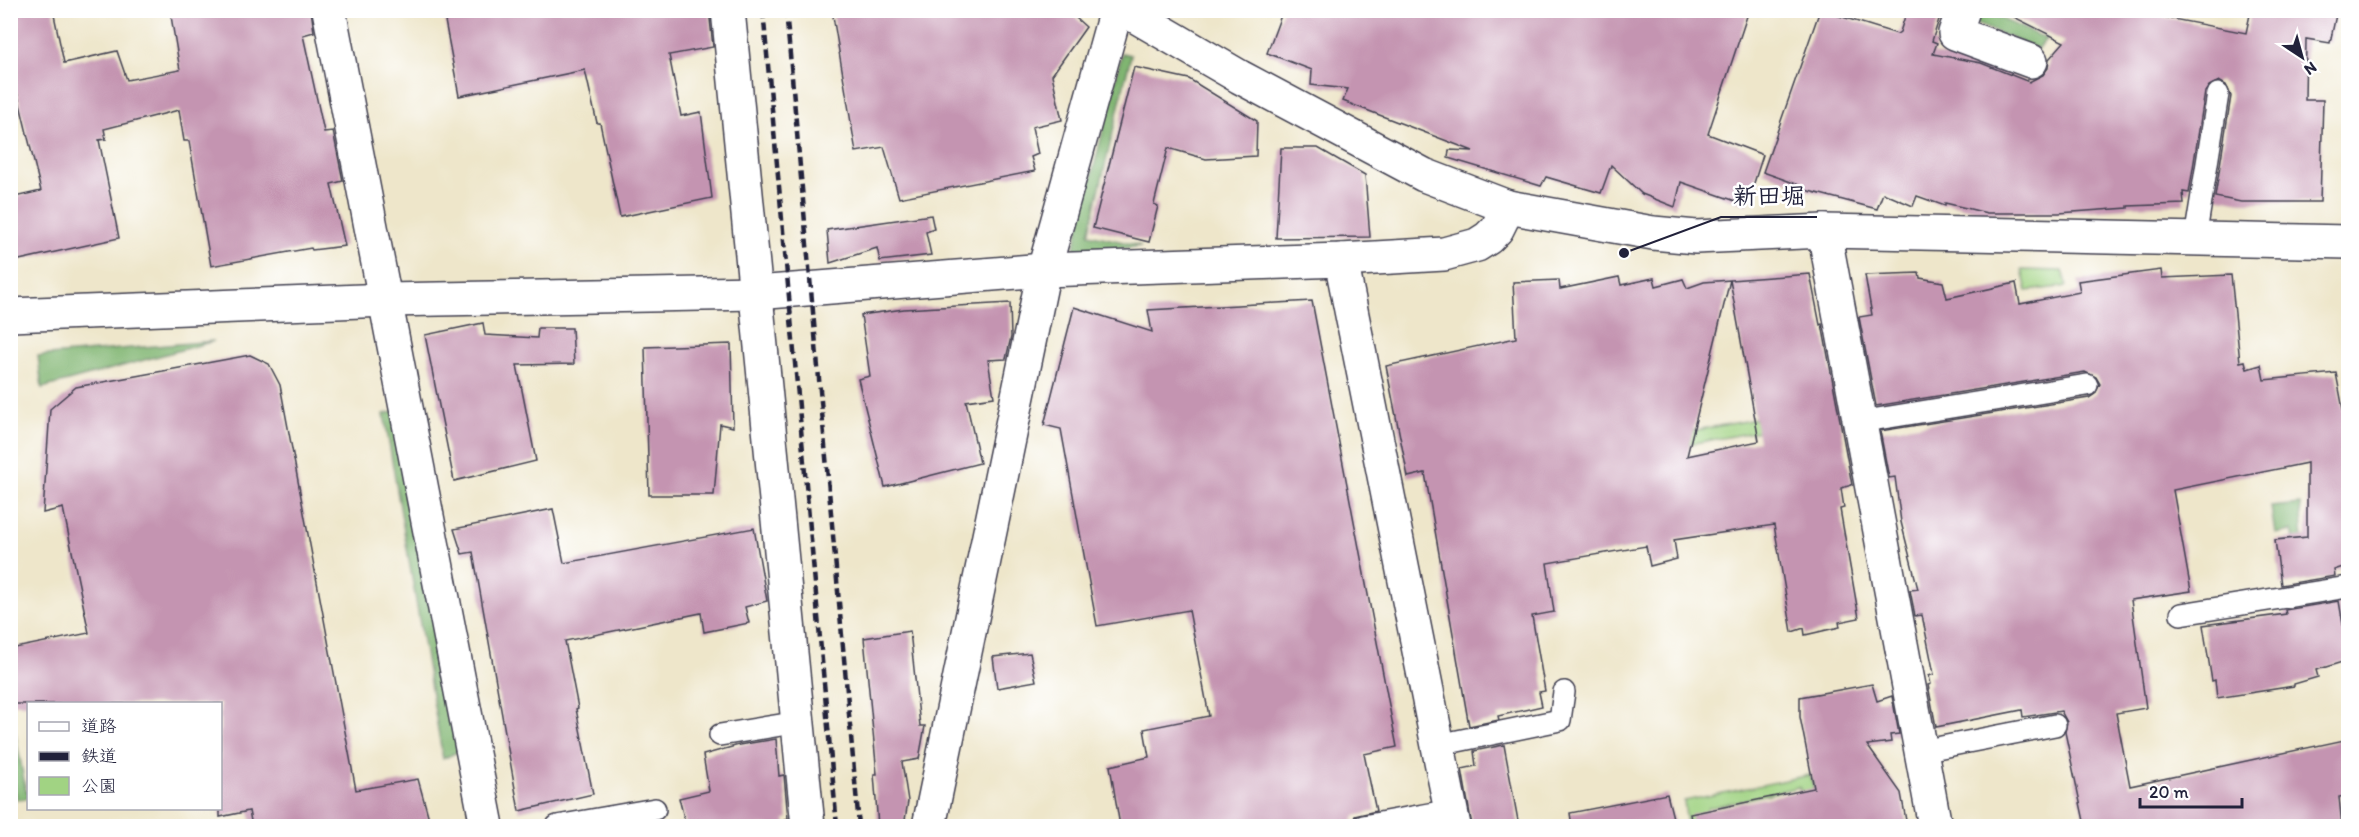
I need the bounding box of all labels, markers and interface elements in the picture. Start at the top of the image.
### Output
north arrow [2272,27,2332,87]
text: N [2301,58,2320,80]
callout: 新田堀 [1721,175,1817,217]
text: 新田堀 [1733,181,1805,210]
legend [27,702,222,810]
text: 道路 [81,715,117,737]
text: 鉄道 [81,745,117,767]
scale bar [2140,771,2242,809]
text: 公園 [81,775,117,797]
text: 20 m [2149,781,2189,803]

